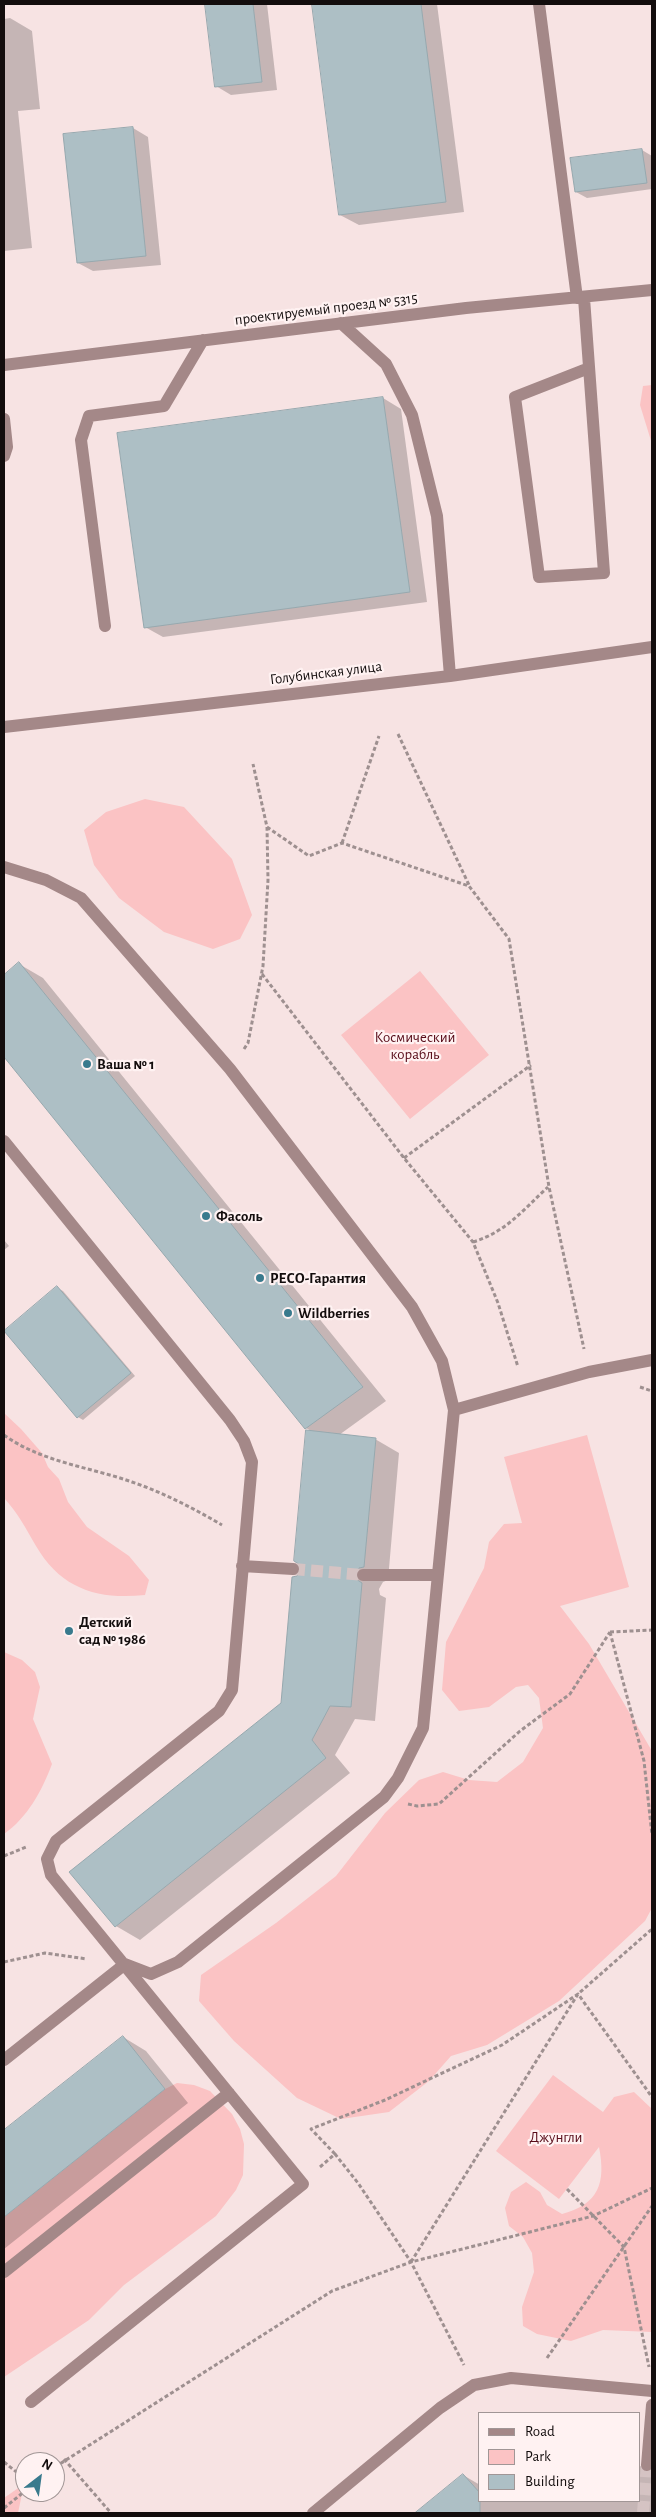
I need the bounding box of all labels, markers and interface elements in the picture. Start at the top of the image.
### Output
street label: проектируемый проезд № 5315 [234,289,418,329]
street label: Голубинская улица [269,657,383,689]
park label: Космический корабль [375,1028,455,1063]
place label: Ваша № 1 [97,1055,155,1073]
marker: Ваша № 1 [81,1058,93,1070]
place label: Фасоль [216,1207,262,1225]
marker: Фасоль [200,1210,212,1222]
place label: РЕСО-Гарантия [270,1269,366,1287]
marker: РЕСО-Гарантия [254,1272,266,1284]
place label: Wildberries [298,1304,369,1322]
marker: Wildberries [282,1307,294,1319]
place label: Детский сад № 1986 [79,1613,146,1648]
marker: Детский сад № 1986 [63,1625,75,1637]
park label: Джунгли [530,2128,582,2146]
legend [478,2412,641,2502]
text: Road [525,2424,555,2439]
text: Park [525,2449,551,2464]
north arrow [15,2452,65,2502]
text: N [39,2456,55,2473]
text: Building [525,2474,575,2489]

